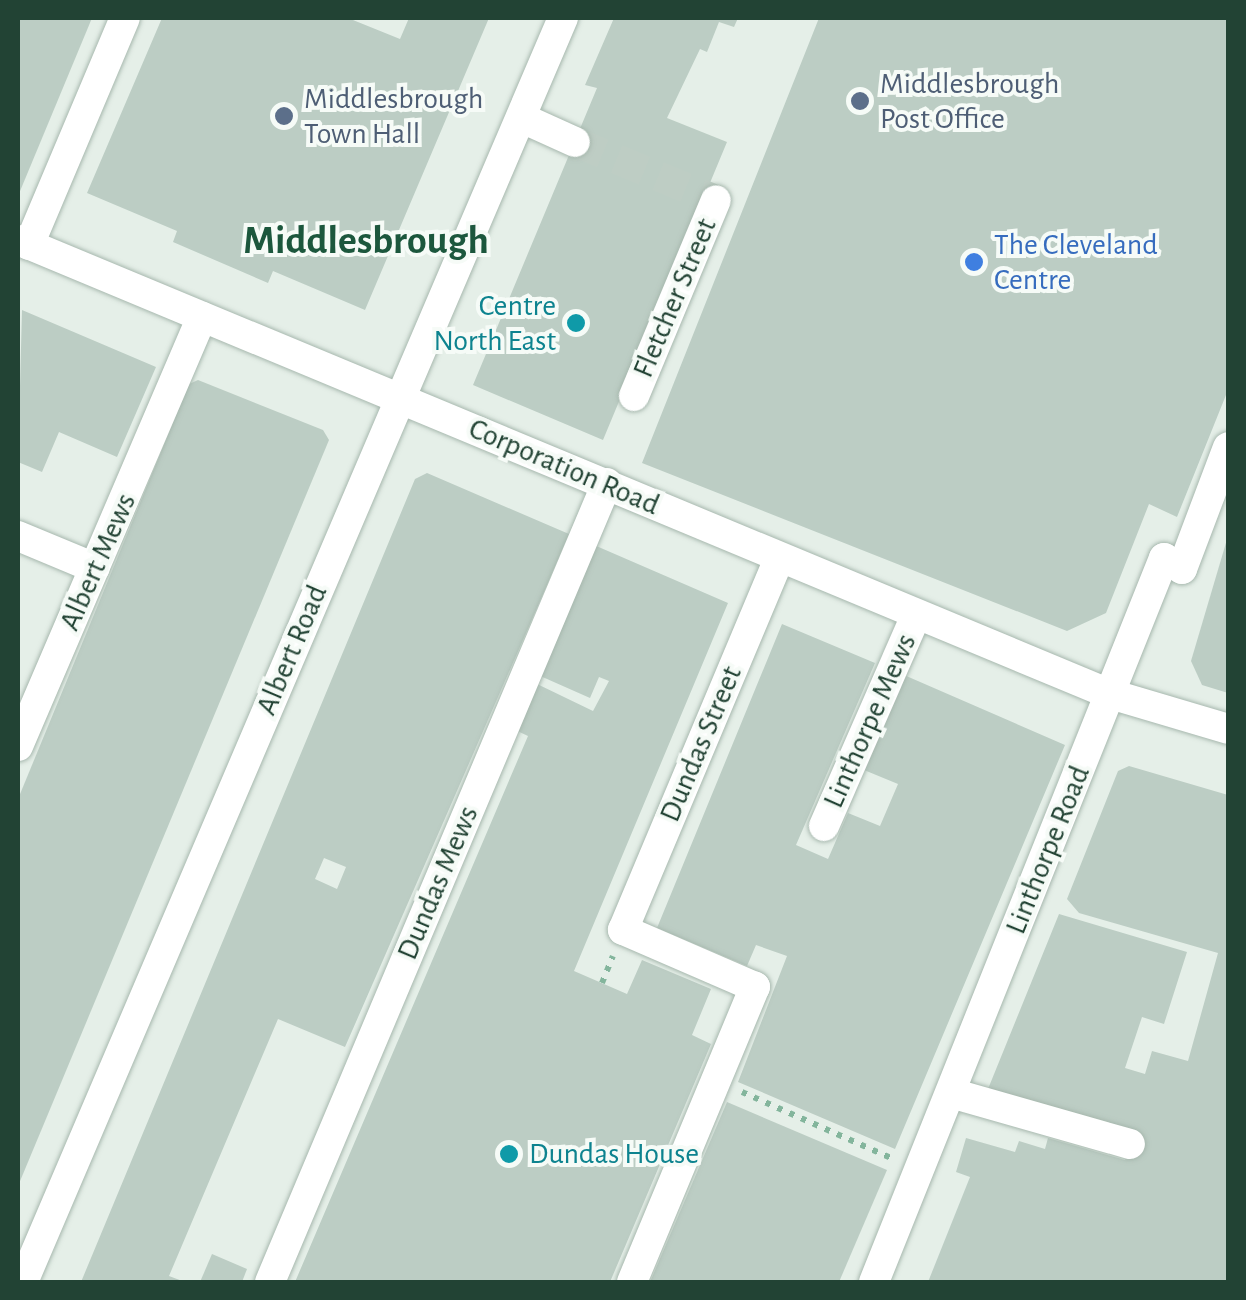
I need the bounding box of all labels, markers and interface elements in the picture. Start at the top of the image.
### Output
place label: Middlesbrough Post Office [880,66,1059,136]
place label: Middlesbrough Town Hall [304,81,483,152]
marker: Middlesbrough Post Office [849,90,871,112]
marker: Middlesbrough Town Hall [273,105,295,127]
street label: Fletcher Street [625,213,725,383]
district label: Middlesbrough [243,217,489,265]
place label: The Cleveland Centre [994,227,1158,298]
marker: The Cleveland Centre [963,251,985,273]
place label: Centre North East [433,288,556,358]
marker: Centre North East [565,312,587,334]
street label: Corporation Road [463,411,665,523]
street label: Albert Mews [52,488,144,636]
street label: Albert Road [248,580,336,720]
street label: Linthorpe Mews [816,628,924,814]
street label: Dundas Street [652,661,750,827]
street label: Linthorpe Road [998,761,1098,939]
street label: Dundas Mews [389,801,487,965]
place label: Dundas House [529,1136,699,1172]
marker: Dundas House [498,1143,520,1165]

